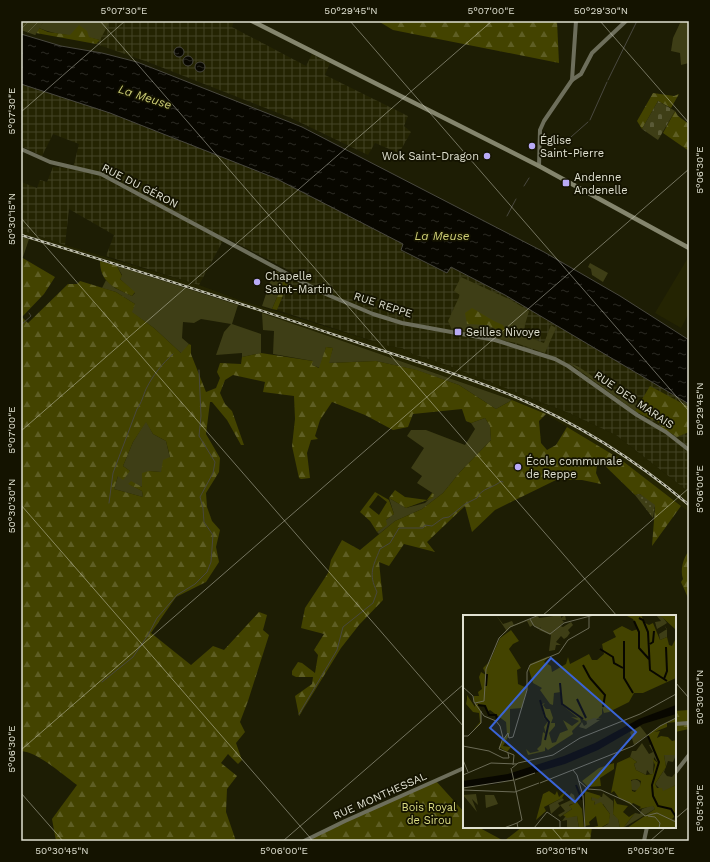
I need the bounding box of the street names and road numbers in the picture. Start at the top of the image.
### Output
street label: RUE DU GÉRON [100,160,181,211]
street label: RUE REPPE [352,289,414,321]
street label: RUE DES MARAIS [592,369,676,431]
street label: RUE MONTHESSAL [331,769,429,823]

